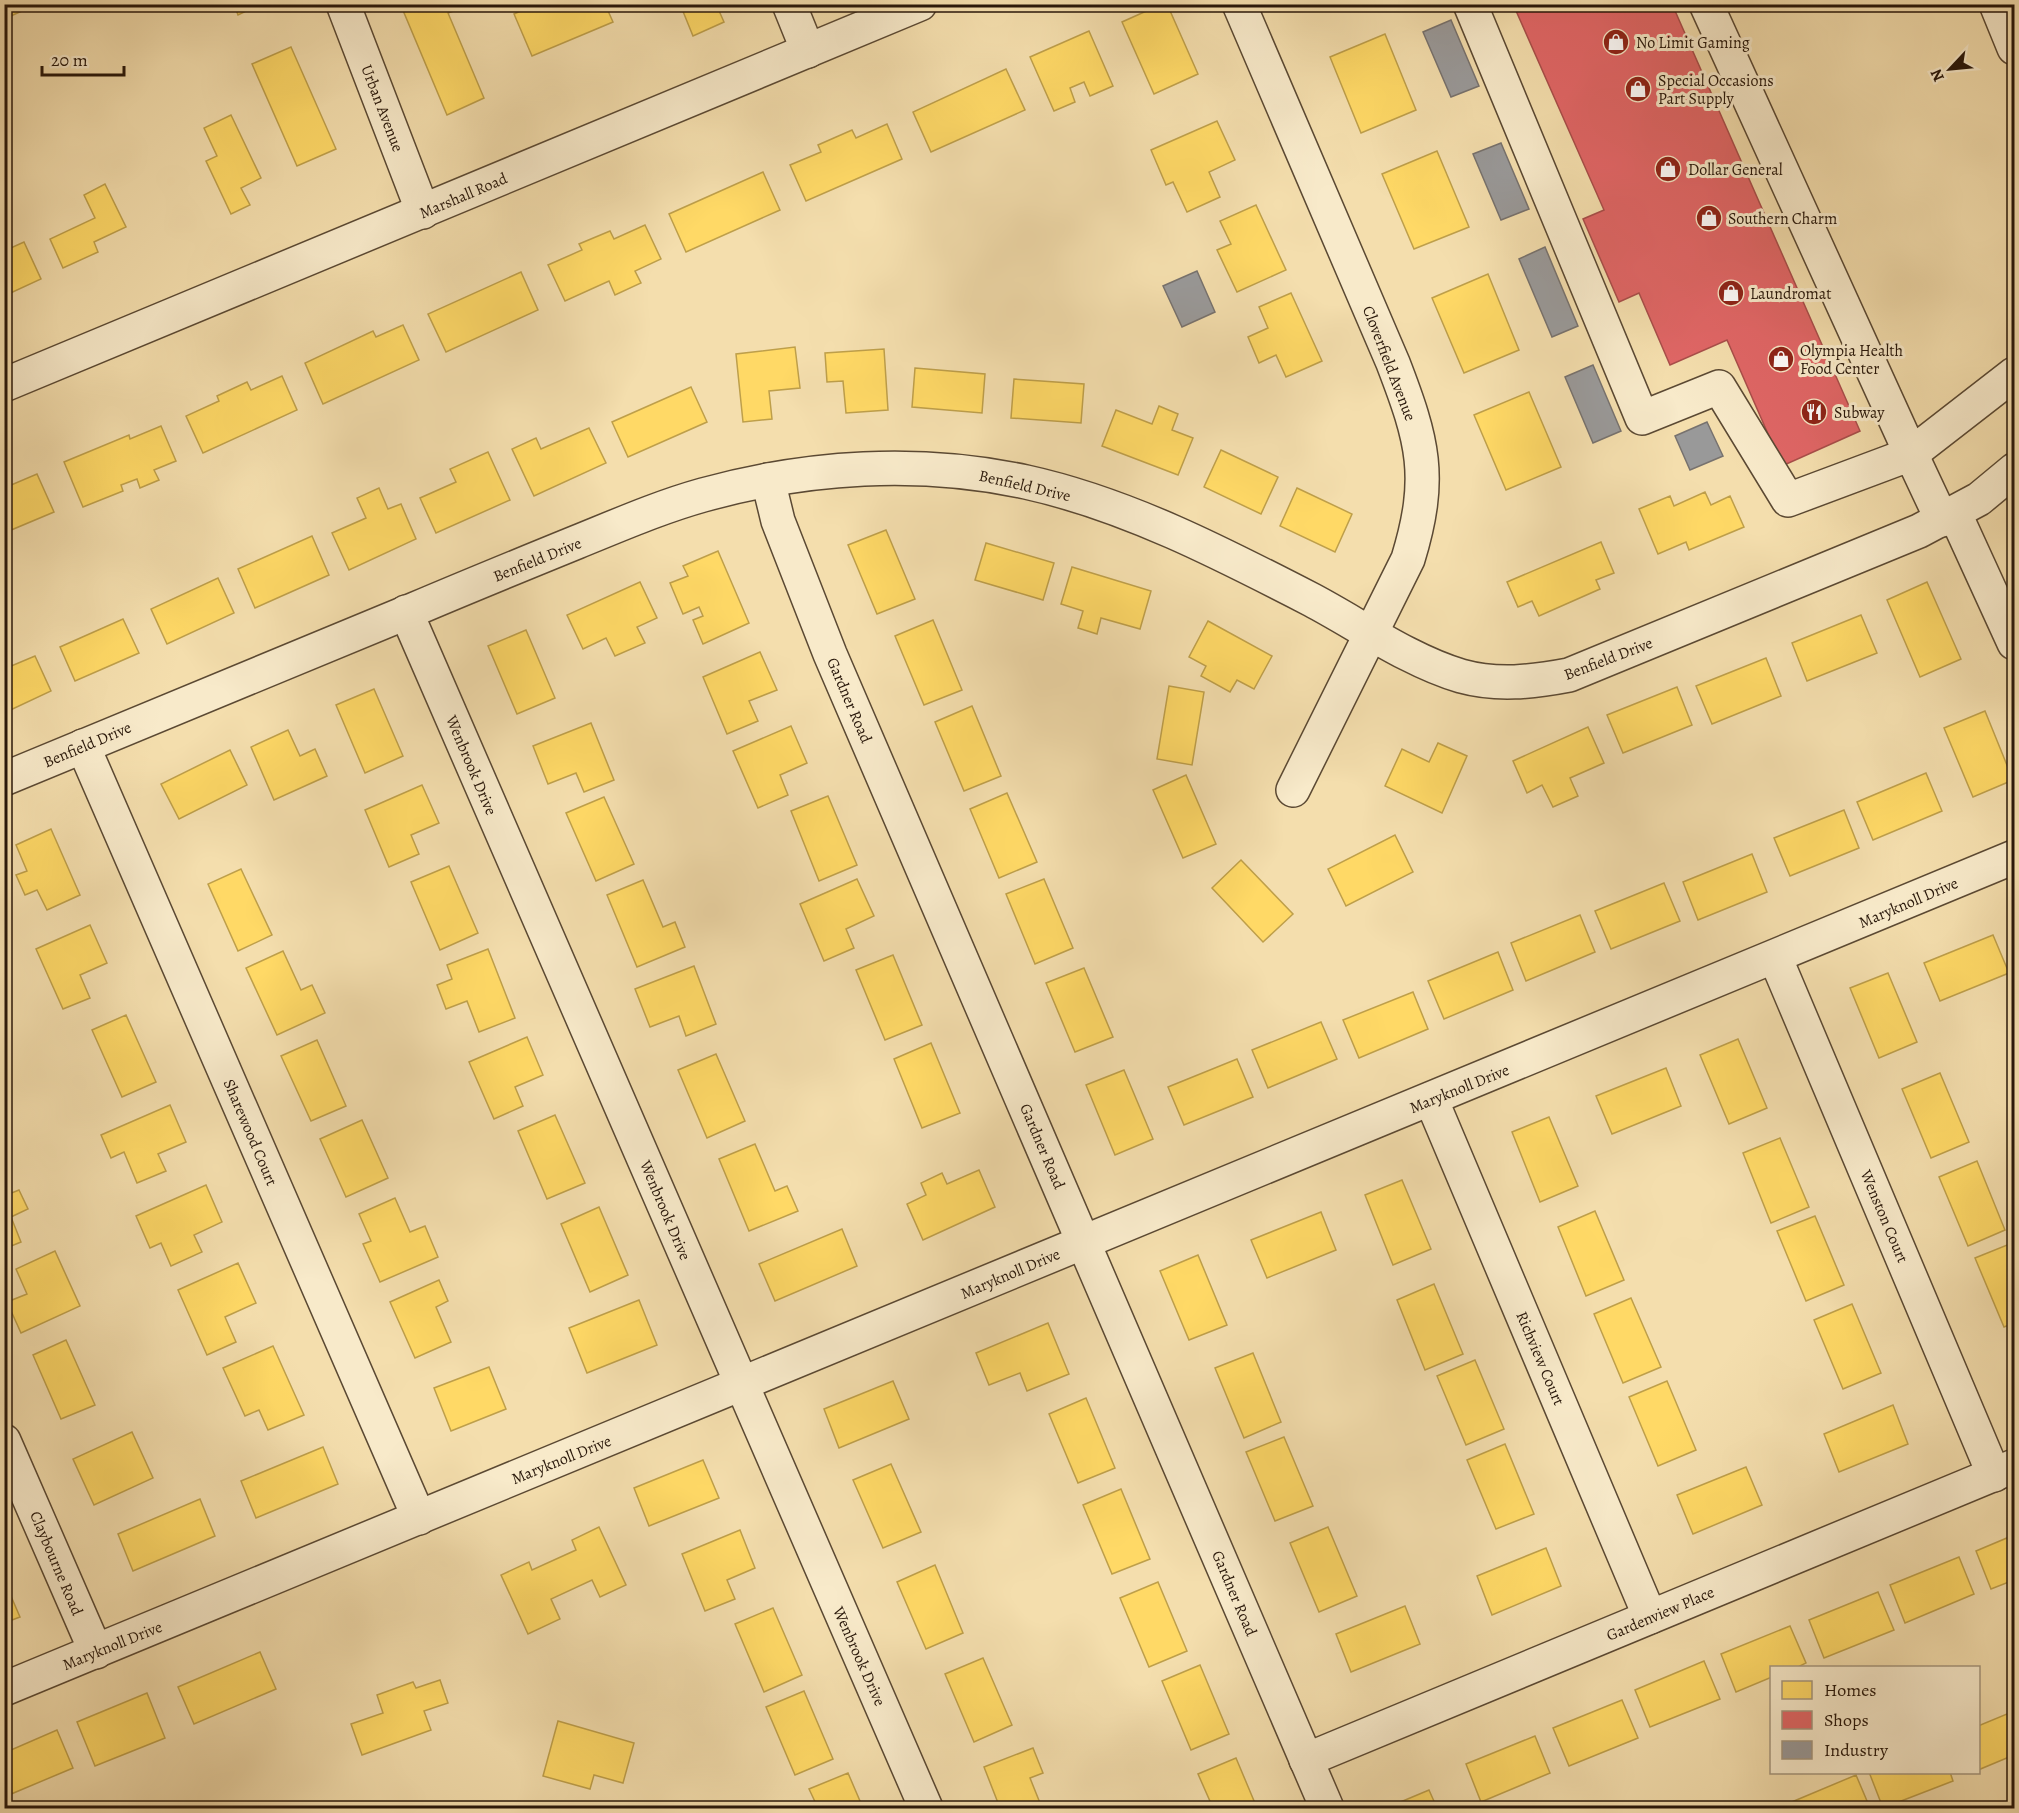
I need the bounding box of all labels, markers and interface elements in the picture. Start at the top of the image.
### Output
shop icon: No Limit Gaming [1601,27,1631,57]
place label: No Limit Gaming [1636,32,1750,54]
scale bar [42,39,124,77]
north arrow [1920,39,1980,99]
text: 20 m [51,48,88,72]
street label: Urban Avenue [355,62,409,155]
text: N [1925,65,1950,85]
place label: Special Occasions Part Supply [1658,70,1774,110]
shop icon: Special Occasions Part Supply [1623,74,1653,104]
shop icon: Dollar General [1653,154,1683,184]
place label: Dollar General [1688,159,1783,181]
street label: Marshall Road [416,167,511,224]
shop icon: Southern Charm [1694,203,1724,233]
place label: Southern Charm [1728,208,1837,230]
shop icon: Laundromat [1716,278,1746,308]
place label: Laundromat [1750,283,1832,305]
street label: Cloverfield Avenue [1357,303,1421,424]
place label: Olympia Health Food Center [1800,340,1904,380]
shop icon: Olympia Health Food Center [1766,344,1796,374]
restaurant icon: Subway [1799,397,1829,427]
place label: Subway [1834,402,1885,424]
street label: Benfield Drive [977,465,1073,507]
street label: Benfield Drive [490,532,585,588]
street label: Benfield Drive [1561,632,1656,686]
street label: Gardner Road [821,654,877,747]
street label: Wenbrook Drive [440,711,502,819]
street label: Benfield Drive [40,717,135,773]
street label: Maryknoll Drive [1855,872,1961,934]
street label: Maryknoll Drive [1406,1059,1513,1119]
street label: Sharewood Court [218,1076,282,1189]
street label: Gardner Road [1014,1100,1070,1193]
street label: Wenbrook Drive [634,1156,696,1264]
street label: Wenston Court [1854,1166,1914,1266]
street label: Maryknoll Drive [957,1243,1063,1305]
street label: Richview Court [1510,1308,1570,1409]
street label: Maryknoll Drive [508,1430,615,1490]
street label: Claybourne Road [24,1508,88,1619]
street label: Gardner Road [1206,1547,1262,1640]
street label: Gardenview Place [1603,1581,1718,1647]
street label: Wenbrook Drive [827,1602,891,1710]
street label: Maryknoll Drive [59,1616,166,1676]
legend [1770,1666,1980,1774]
text: Homes [1824,1678,1876,1702]
text: Shops [1824,1708,1869,1732]
text: Industry [1824,1738,1889,1762]

